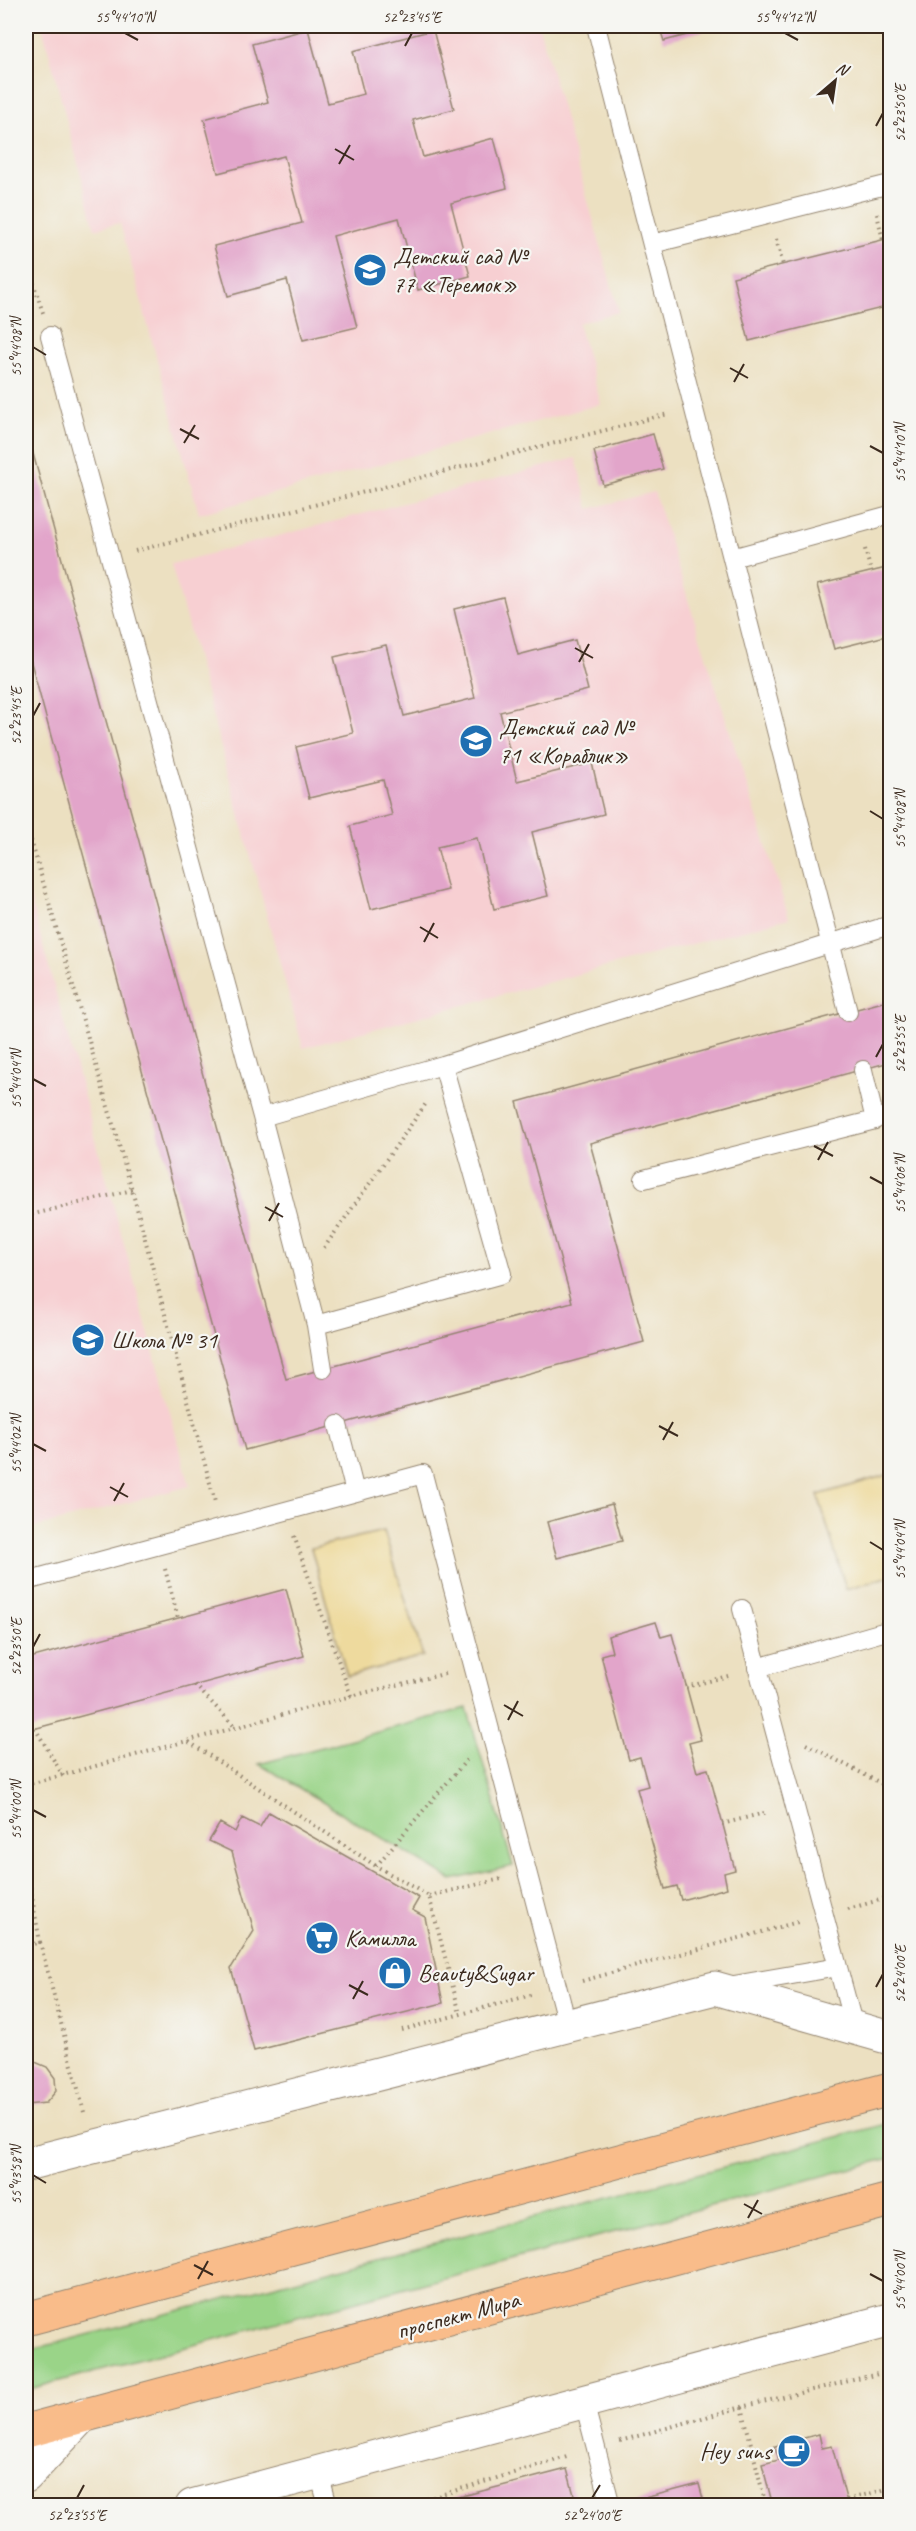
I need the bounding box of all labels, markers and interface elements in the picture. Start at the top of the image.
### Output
text: 55°44'10"N [95,8,158,27]
text: 52°23'45"E [383,8,443,27]
text: 55°44'12"N [755,8,818,27]
north arrow [805,51,865,111]
text: N [833,58,854,81]
text: 52°23'50"E [891,82,910,142]
place label: Детский сад № 77 «Теремок» [393,241,529,299]
school or university icon: Детский сад № 77 «Теремок» [352,252,388,288]
text: 55°44'08"N [7,314,26,377]
text: 55°44'10"N [891,420,910,483]
text: 52°23'45"E [7,685,26,745]
place label: Детский сад № 71 «Кораблик» [499,712,635,770]
school or university icon: Детский сад № 71 «Кораблик» [458,723,494,759]
text: 55°44'08"N [891,786,910,849]
text: 52°23'55"E [891,1013,910,1073]
text: 55°44'04"N [7,1046,26,1109]
text: 55°44'06"N [891,1151,910,1214]
school or university icon: Школа № 31 [70,1322,106,1358]
place label: Школа № 31 [111,1325,218,1355]
text: 55°44'02"N [7,1411,26,1474]
text: 55°44'04"N [891,1517,910,1580]
text: 52°23'50"E [7,1616,26,1676]
text: 55°44'00"N [7,1777,26,1840]
supermarket icon: Камилла [304,1920,340,1956]
place label: Камилла [345,1923,417,1953]
text: 52°24'00"E [891,1943,910,2003]
shop icon: Beauty&Sugar [377,1955,413,1991]
place label: Beauty&Sugar [418,1958,536,1988]
text: 55°43'58"N [7,2142,26,2205]
text: 55°44'00"N [891,2248,910,2311]
street label: проспект Мира [393,2284,524,2346]
cafe icon: Hey suns [776,2433,812,2469]
place label: Hey suns [700,2436,774,2466]
text: 52°23'55"E [48,2506,108,2525]
text: 52°24'00"E [563,2506,623,2525]

